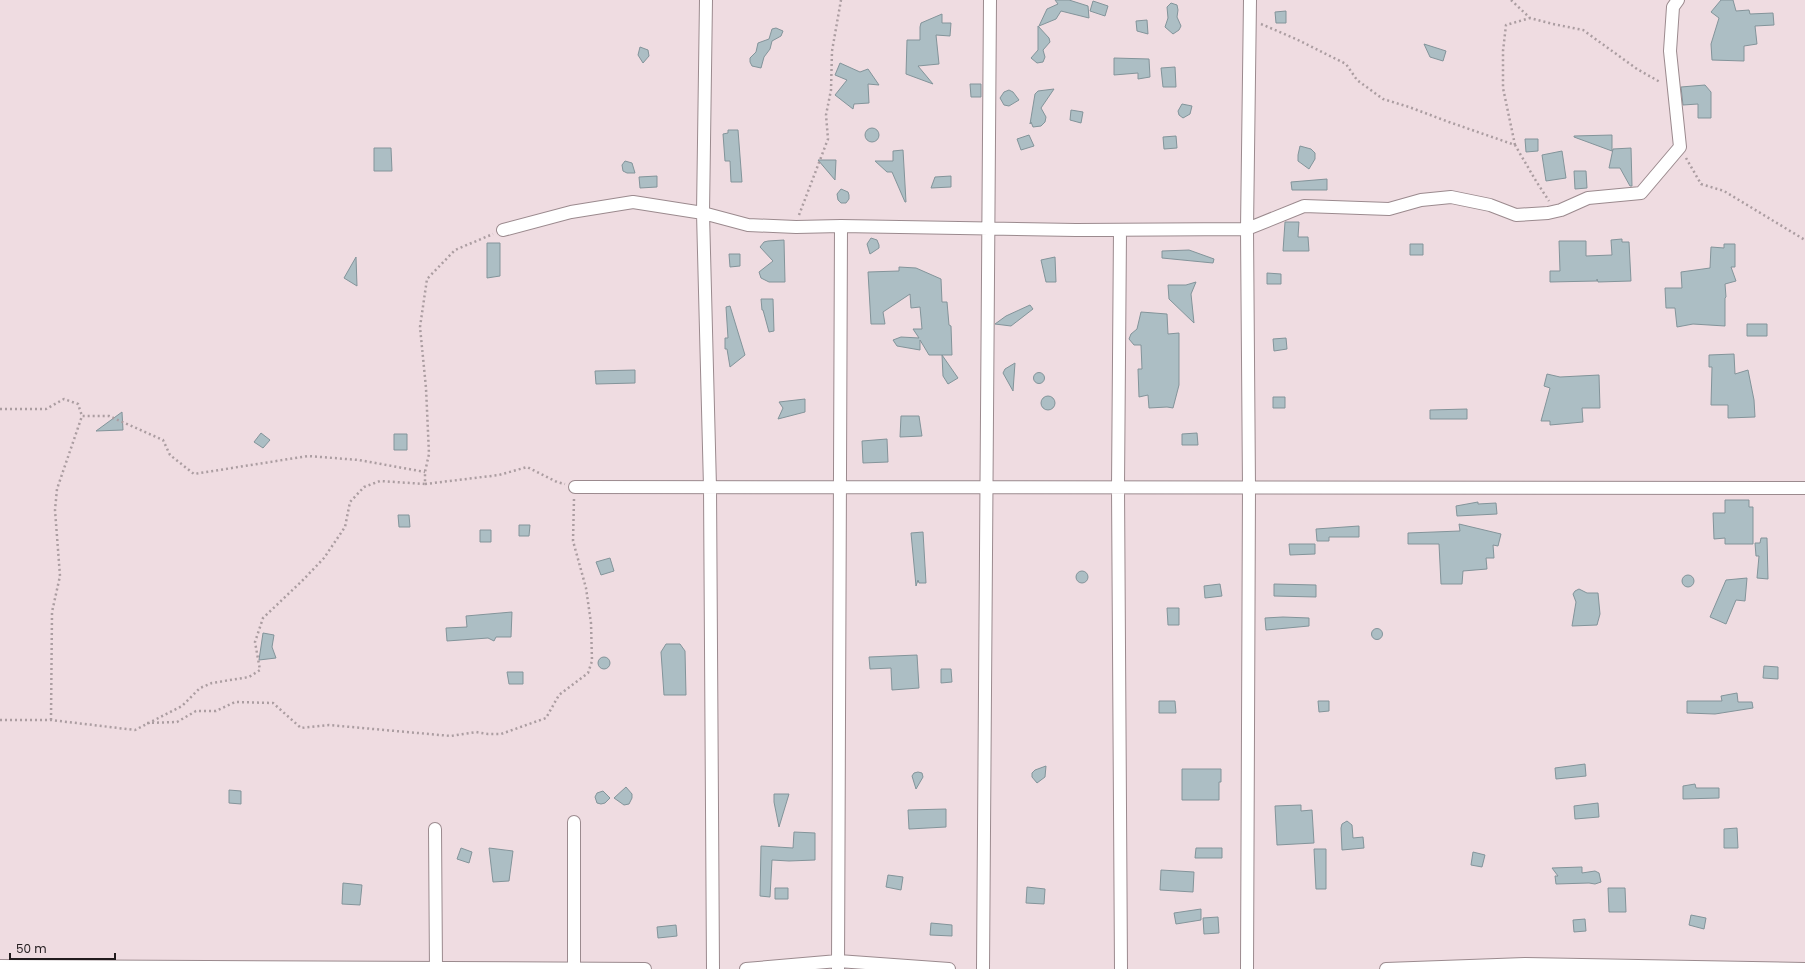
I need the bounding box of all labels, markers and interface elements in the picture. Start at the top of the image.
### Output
scale bar [10,935,115,961]
text: 50 m [16,940,47,957]

